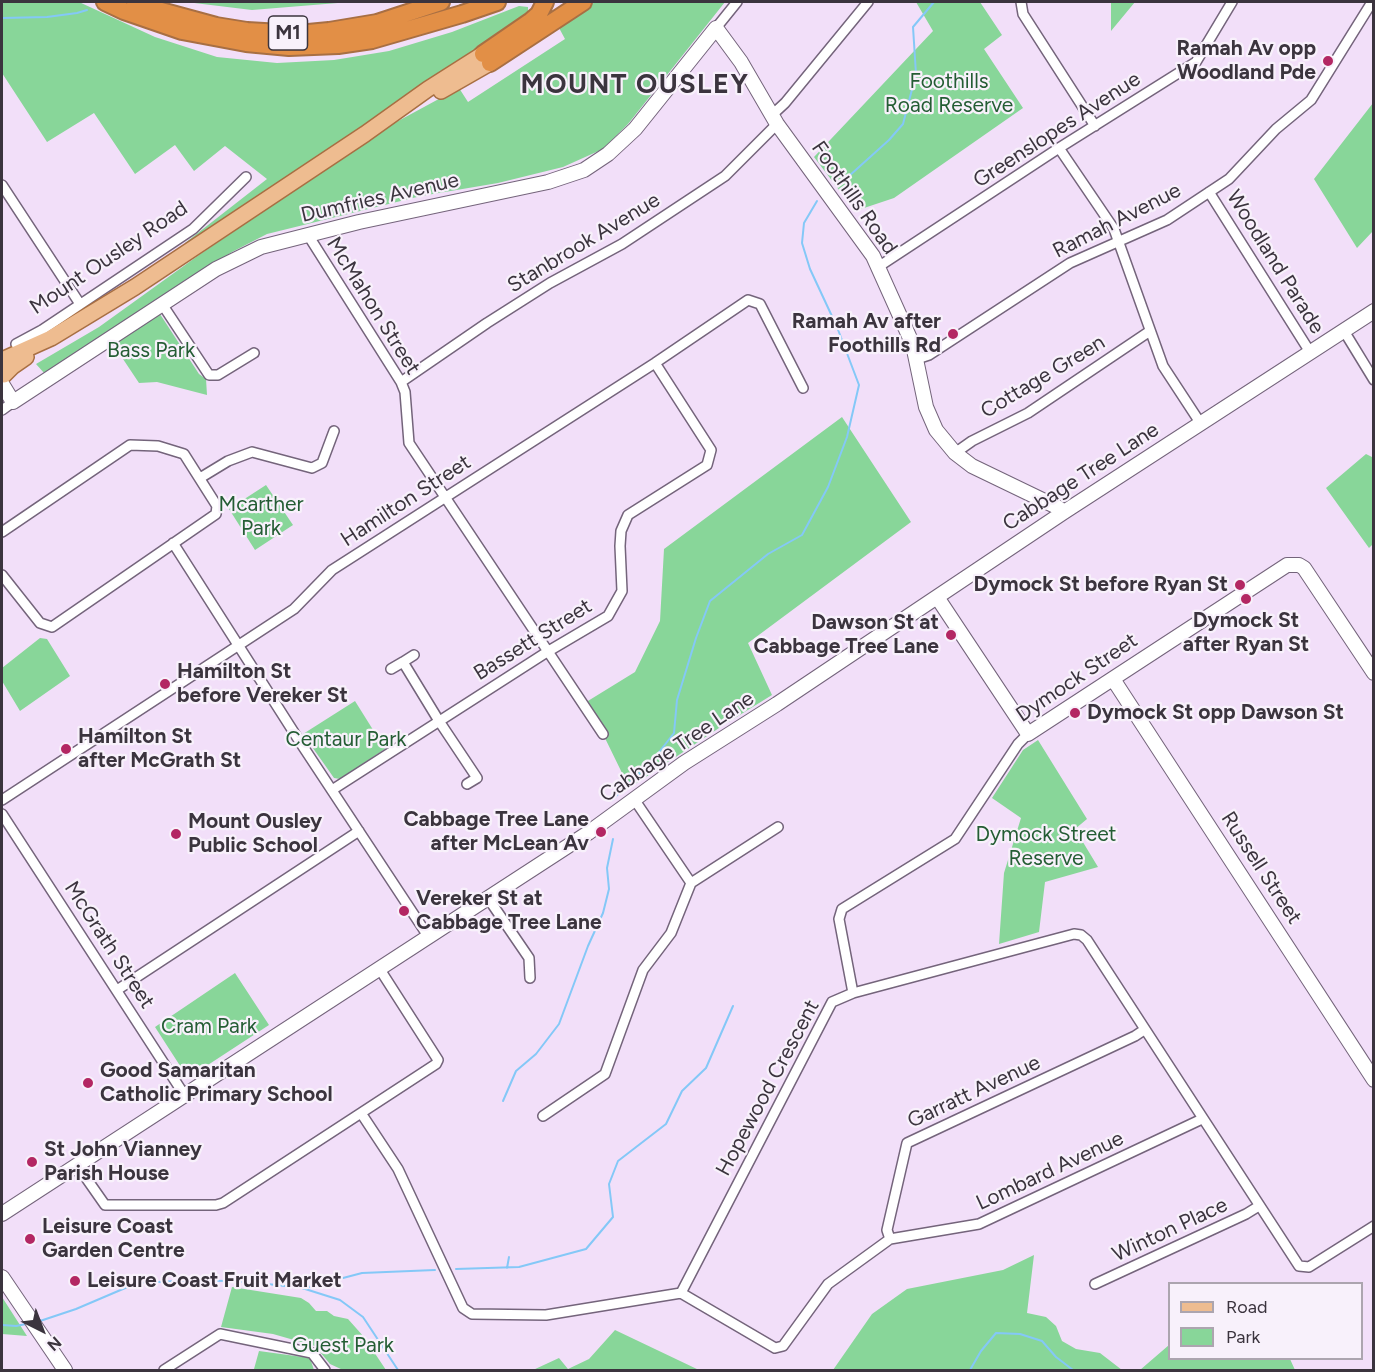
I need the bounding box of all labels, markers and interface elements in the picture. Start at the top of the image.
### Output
road number: M1 [268,16,308,50]
place label: Ramah Av opp Woodland Pde [1177,36,1316,86]
marker: Ramah Av opp Woodland Pde [1321,54,1335,68]
street label: Greenslopes Avenue [969,67,1145,193]
district label: MOUNT OUSLEY [521,69,749,101]
park label: Foothills Road Reserve [885,69,1013,119]
street label: Foothills Road [806,136,902,260]
street label: Dumfries Avenue [299,168,461,228]
street label: Ramah Avenue [1049,178,1185,264]
street label: Woodland Parade [1221,185,1329,339]
street label: Stanbrook Avenue [503,188,665,298]
street label: Mount Ousley Road [25,196,193,320]
street label: McMahon Street [321,233,425,379]
place label: Ramah Av after Foothills Rd [792,309,941,359]
marker: Ramah Av after Foothills Rd [946,327,960,341]
street label: Cottage Green [976,330,1110,424]
park label: Bass Park [107,338,195,364]
street label: Cabbage Tree Lane [998,417,1164,537]
street label: Hamilton Street [336,450,476,552]
park label: Mcarther Park [218,492,304,542]
place label: Dymock St before Ryan St [974,572,1228,598]
marker: Dymock St before Ryan St [1233,578,1247,592]
marker: Dymock St after Ryan St [1239,592,1253,606]
street label: Bassett Street [469,594,597,686]
place label: Dymock St after Ryan St [1183,608,1309,658]
place label: Dawson St at Cabbage Tree Lane [753,610,939,660]
marker: Dawson St at Cabbage Tree Lane [944,628,958,642]
street label: Dymock Street [1011,628,1143,728]
place label: Hamilton St before Vereker St [177,659,348,709]
marker: Hamilton St before Vereker St [158,677,172,691]
street label: Cabbage Tree Lane [595,686,759,808]
place label: Dymock St opp Dawson St [1087,700,1344,726]
marker: Dymock St opp Dawson St [1068,706,1082,720]
place label: Hamilton St after McGrath St [78,724,241,774]
park label: Centaur Park [286,727,406,753]
marker: Hamilton St after McGrath St [59,742,73,756]
place label: Cabbage Tree Lane after McLean Av [403,807,589,857]
street label: Russell Street [1215,807,1307,929]
place label: Mount Ousley Public School [188,809,322,859]
park label: Dymock Street Reserve [975,822,1117,872]
marker: Cabbage Tree Lane after McLean Av [594,825,608,839]
marker: Mount Ousley Public School [169,827,183,841]
street label: McGrath Street [59,877,159,1013]
place label: Vereker St at Cabbage Tree Lane [416,886,602,936]
marker: Vereker St at Cabbage Tree Lane [397,904,411,918]
street label: Hopewood Crescent [711,996,825,1180]
park label: Cram Park [161,1014,257,1040]
street label: Garratt Avenue [904,1050,1044,1134]
place label: Good Samaritan Catholic Primary School [100,1058,333,1108]
marker: Good Samaritan Catholic Primary School [81,1076,95,1090]
street label: Lombard Avenue [972,1126,1128,1216]
place label: St John Vianney Parish House [44,1137,202,1187]
marker: St John Vianney Parish House [25,1155,39,1169]
street label: Winton Place [1108,1192,1232,1268]
place label: Leisure Coast Garden Centre [42,1214,185,1264]
marker: Leisure Coast Garden Centre [23,1232,37,1246]
place label: Leisure Coast Fruit Market [87,1268,342,1294]
marker: Leisure Coast Fruit Market [68,1274,82,1288]
legend [1168,1282,1363,1360]
text: Road [1226,1296,1267,1318]
north arrow [12,1300,72,1360]
text: Park [1226,1326,1260,1348]
text: N [43,1333,65,1355]
park label: Guest Park [292,1333,394,1359]

